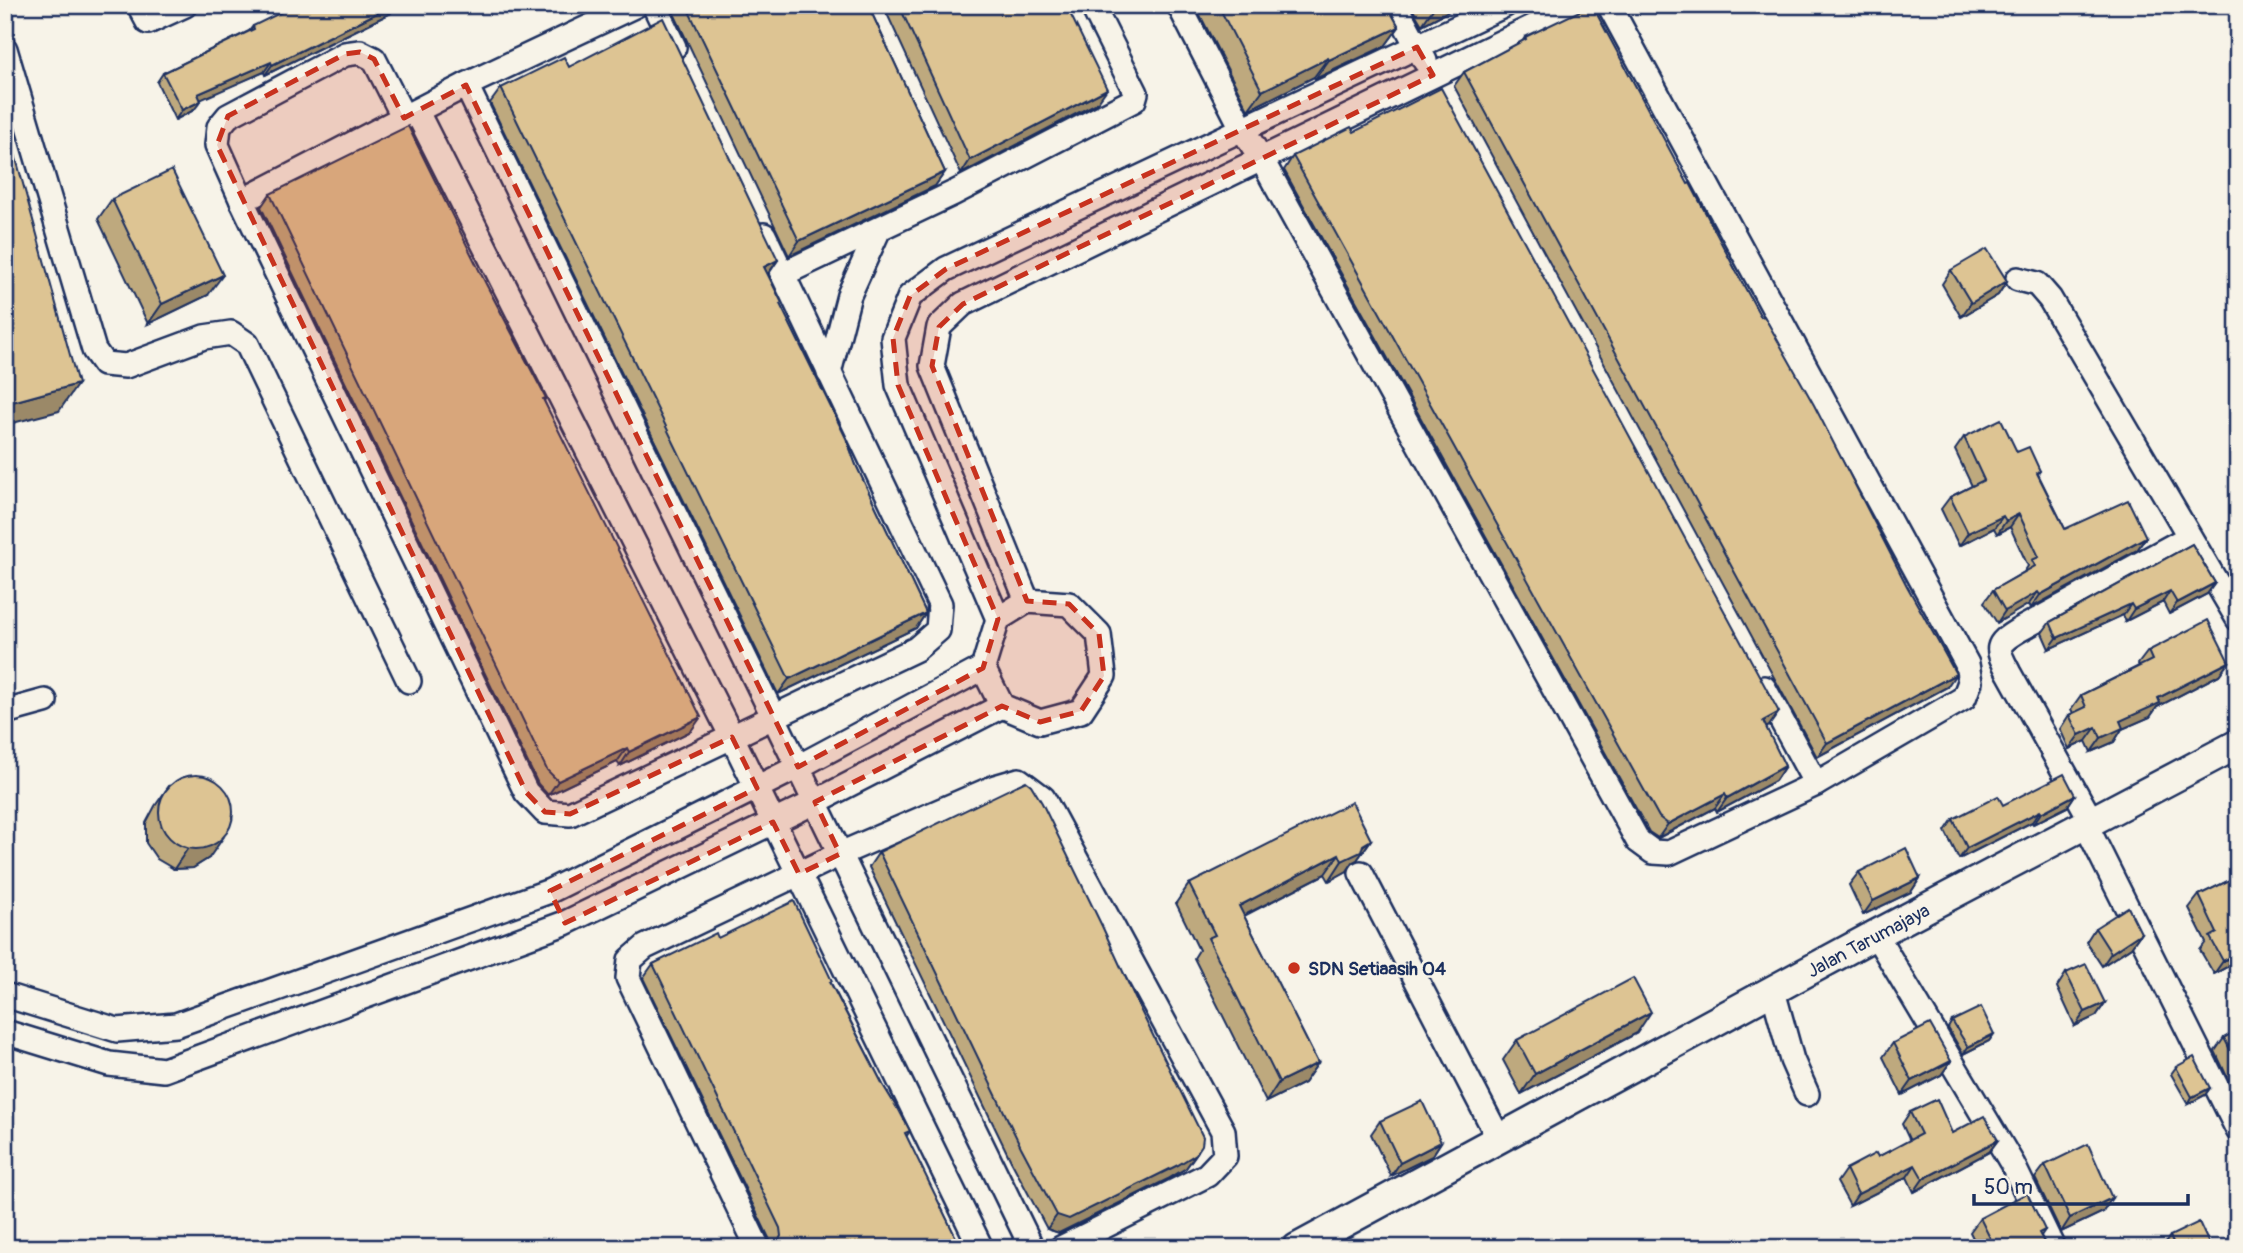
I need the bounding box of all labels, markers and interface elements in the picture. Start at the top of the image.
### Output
street label: Jalan Tarumajaya [1803,898,1934,983]
place label: SDN Setiaasih 04 [1308,957,1446,981]
marker: SDN Setiaasih 04 [1286,960,1302,976]
scale bar [1974,1162,2187,1206]
text: 50 m [1984,1174,2033,1201]

